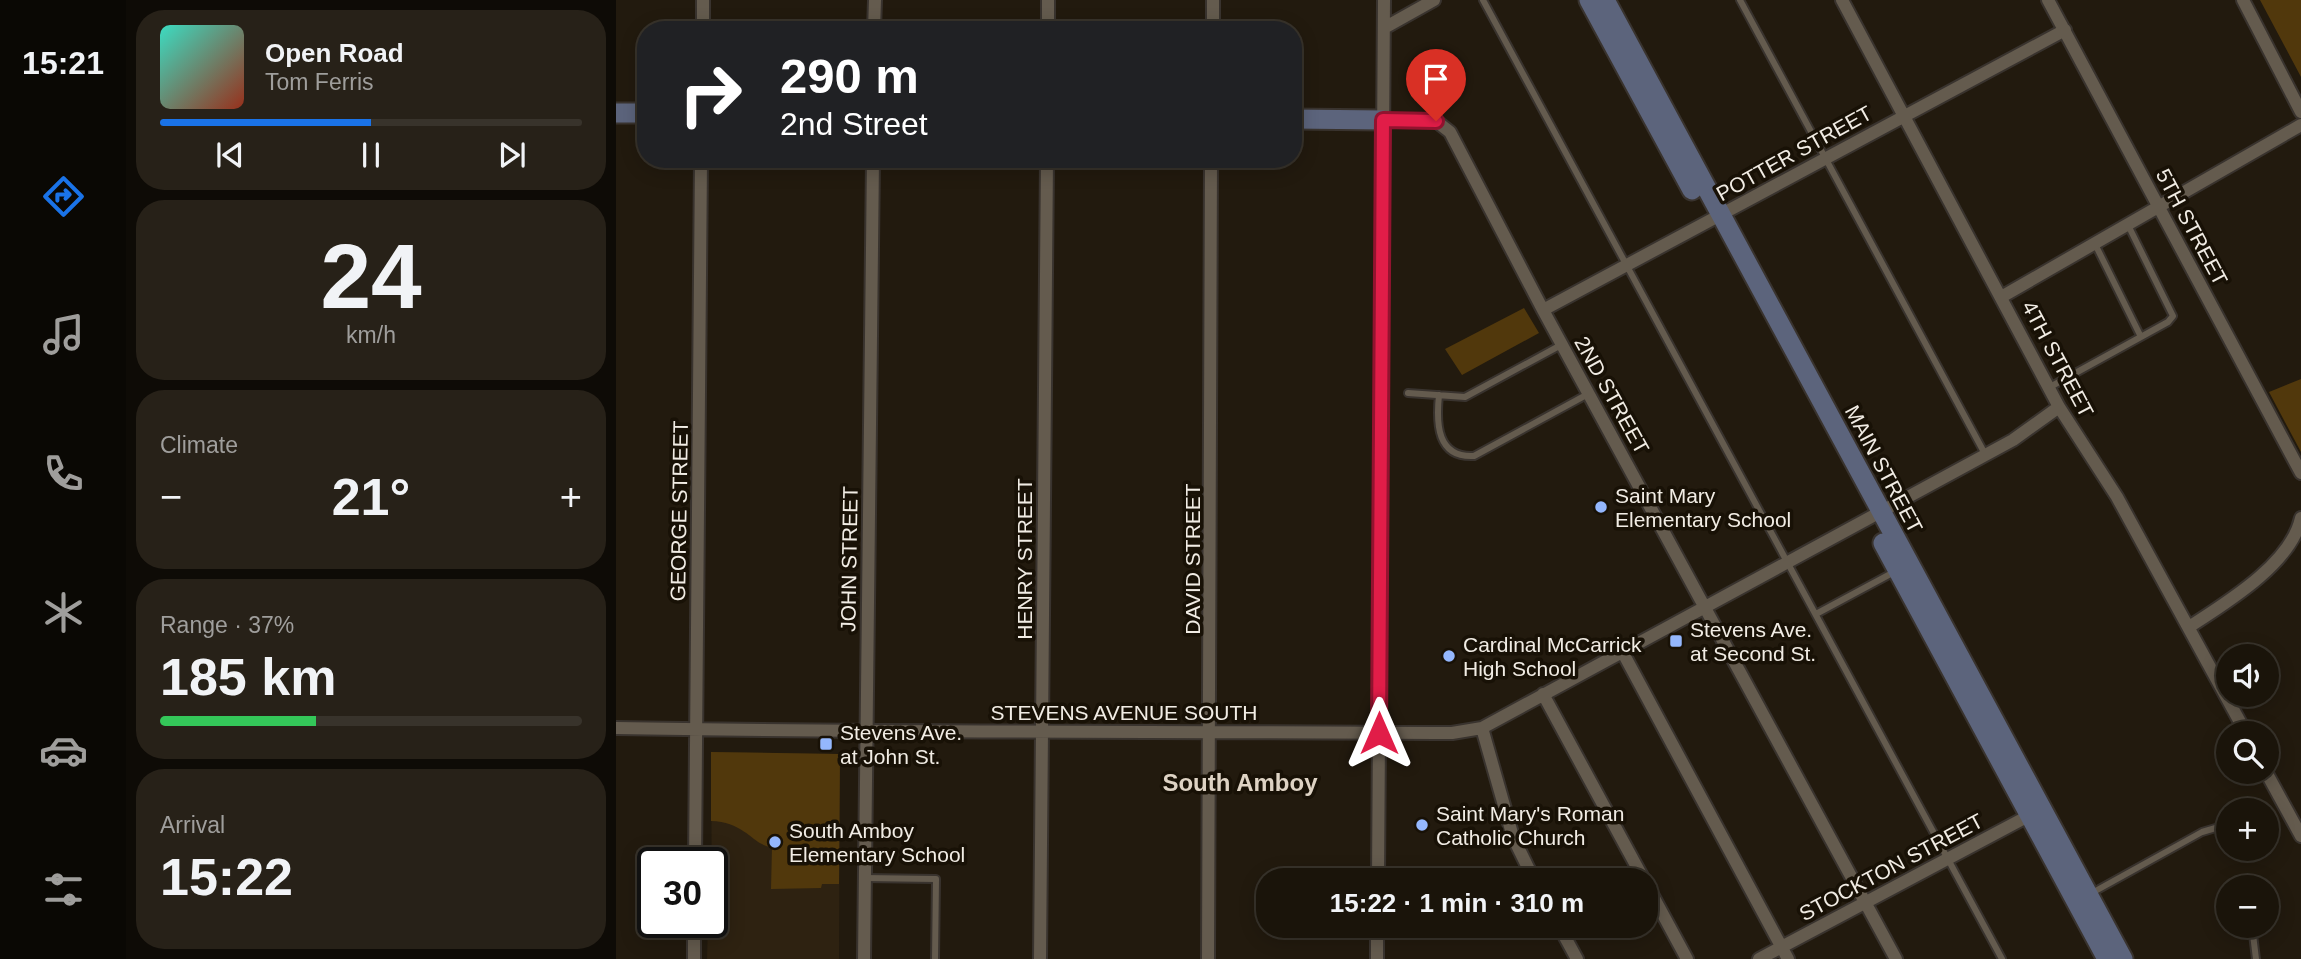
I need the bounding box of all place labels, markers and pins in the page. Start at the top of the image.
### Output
pin [1406,49,1466,121]
place label: Saint Mary Elementary School [1615,484,1791,531]
marker: Saint Mary Elementary School [1593,499,1609,515]
place label: Stevens Ave. at Second St. [1690,618,1816,665]
place label: Cardinal McCarrick High School [1463,633,1642,680]
marker: Stevens Ave. at Second St. [1668,633,1684,649]
marker: Cardinal McCarrick High School [1441,648,1457,664]
place label: Stevens Ave. at John St. [840,721,962,768]
marker: Stevens Ave. at John St. [818,736,834,752]
place label: Saint Mary's Roman Catholic Church [1436,802,1624,849]
marker: Saint Mary's Roman Catholic Church [1414,817,1430,833]
place label: South Amboy Elementary School [789,819,965,866]
marker: South Amboy Elementary School [767,834,783,850]

